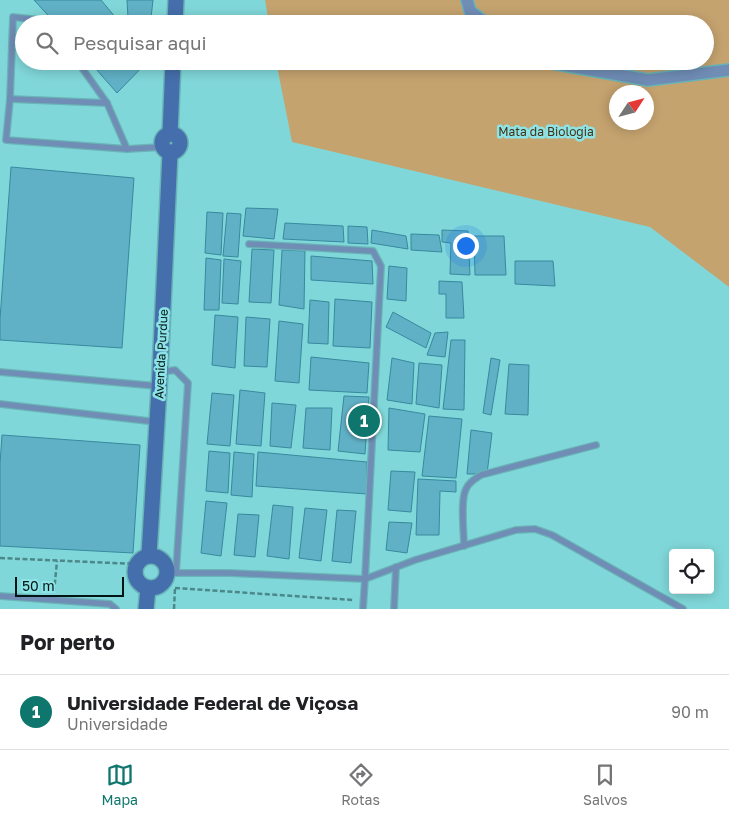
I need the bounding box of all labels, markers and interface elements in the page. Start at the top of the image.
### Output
search box [15,15,714,70]
icon: search [33,29,61,57]
text: Pesquisar aqui [73,31,207,54]
north arrow [609,85,654,130]
park label: Mata da Biologia [498,124,594,139]
your location [453,233,479,259]
street label: Avenida Purdue [151,309,171,399]
pin: 1 [348,402,380,440]
map controls [669,549,714,594]
button: locate [669,549,714,594]
scale bar [15,574,124,597]
text: 50 m [22,577,55,594]
text: Por perto [20,629,115,655]
text: Universidade Federal de Viçosa [67,691,358,714]
text: 1 [32,702,40,722]
text: 90 m [671,702,709,722]
text: Universidade [67,714,168,734]
tab: Mapa [102,761,138,808]
tab: Rotas [341,761,380,808]
tab: Salvos [583,761,627,808]

